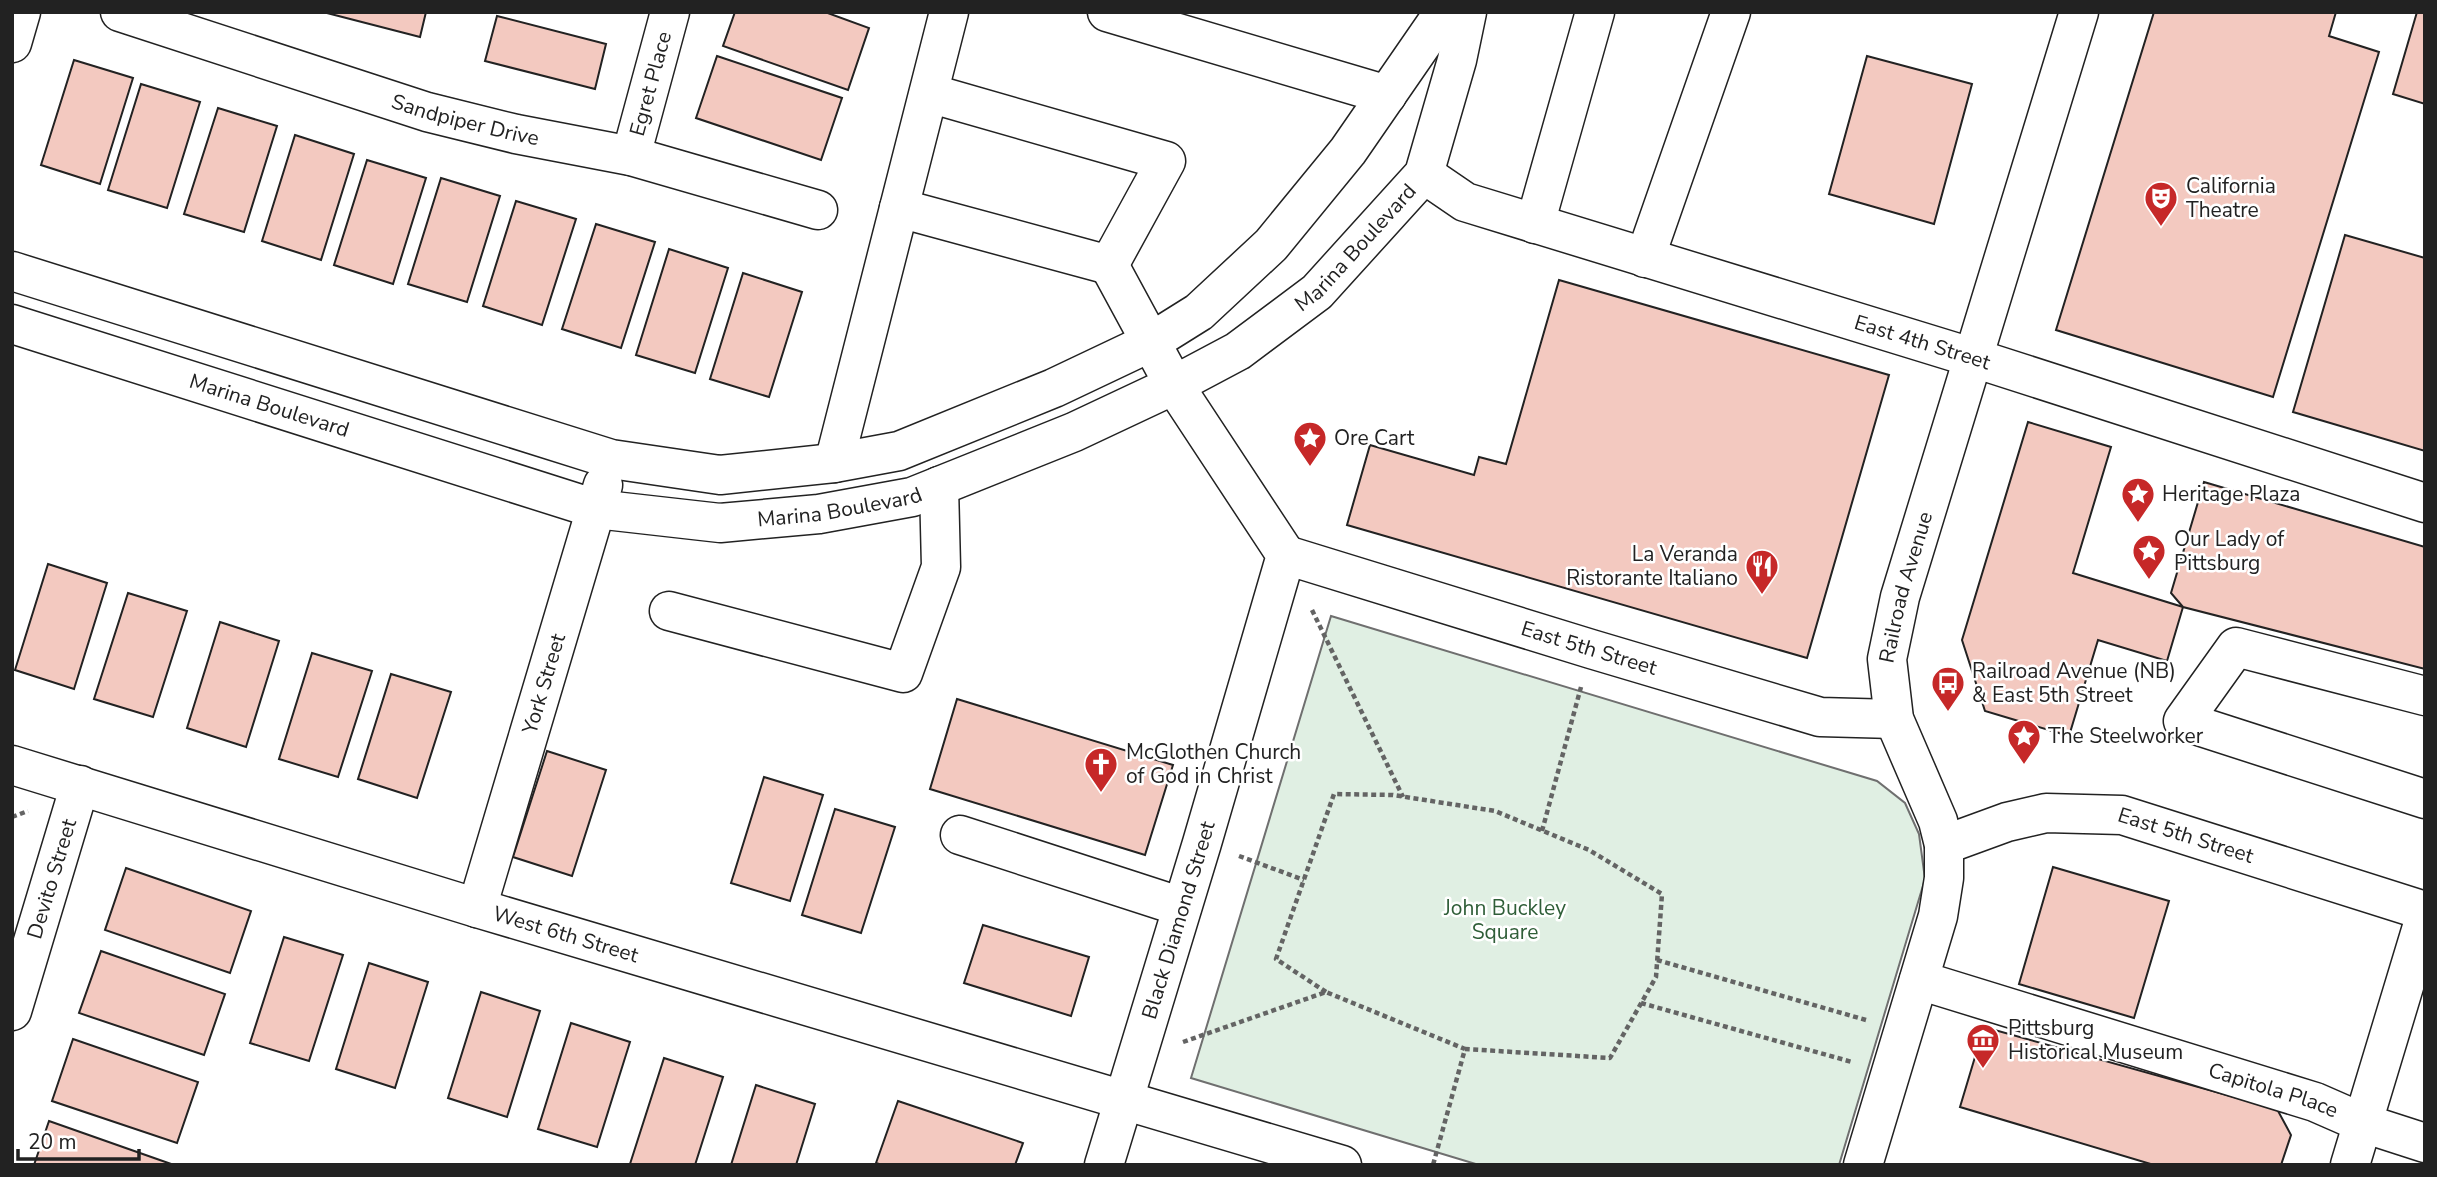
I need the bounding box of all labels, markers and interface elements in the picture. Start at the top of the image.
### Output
street label: Egret Place [623,28,678,139]
street label: Sandpiper Drive [388,87,541,152]
place label: California Theatre [2186,172,2276,224]
street label: Marina Boulevard [1289,178,1423,318]
theatre icon: California Theatre [2142,179,2180,228]
street label: East 4th Street [1851,308,1994,377]
street label: Marina Boulevard [186,367,353,444]
place icon: Ore Cart [1291,419,1329,468]
place label: Ore Cart [1334,424,1415,452]
place icon: Heritage Plaza [2119,475,2157,524]
street label: Marina Boulevard [756,480,926,534]
place label: Heritage Plaza [2162,480,2300,508]
street label: Railroad Avenue [1873,508,1939,665]
place label: Our Lady of Pittsburg [2174,525,2285,577]
place icon: Our Lady of Pittsburg [2130,532,2168,581]
place label: La Veranda Ristorante Italiano [1566,540,1738,592]
restaurant icon: La Veranda Ristorante Italiano [1743,547,1781,596]
street label: East 5th Street [1518,614,1661,682]
street label: York Street [515,630,572,738]
place label: Railroad Avenue (NB) & East 5th Street [1972,657,2176,709]
bus stop icon: Railroad Avenue (NB) & East 5th Street [1929,664,1967,713]
place icon: The Steelworker [2005,717,2043,766]
place label: The Steelworker [2048,722,2204,750]
place label: McGlothen Church of God in Christ [1126,738,1301,790]
church icon: McGlothen Church of God in Christ [1082,745,1120,794]
street label: East 5th Street [2114,801,2258,870]
street label: Devito Street [20,815,83,942]
street label: Black Diamond Street [1135,817,1222,1022]
park label: John Buckley Square [1443,894,1566,946]
street label: West 6th Street [490,899,642,969]
place label: Pittsburg Historical Museum [2008,1014,2183,1066]
museum icon: Pittsburg Historical Museum [1964,1021,2002,1070]
street label: Capitola Place [2205,1056,2343,1125]
scale bar [18,1118,138,1162]
text: 20 m [28,1128,77,1156]

